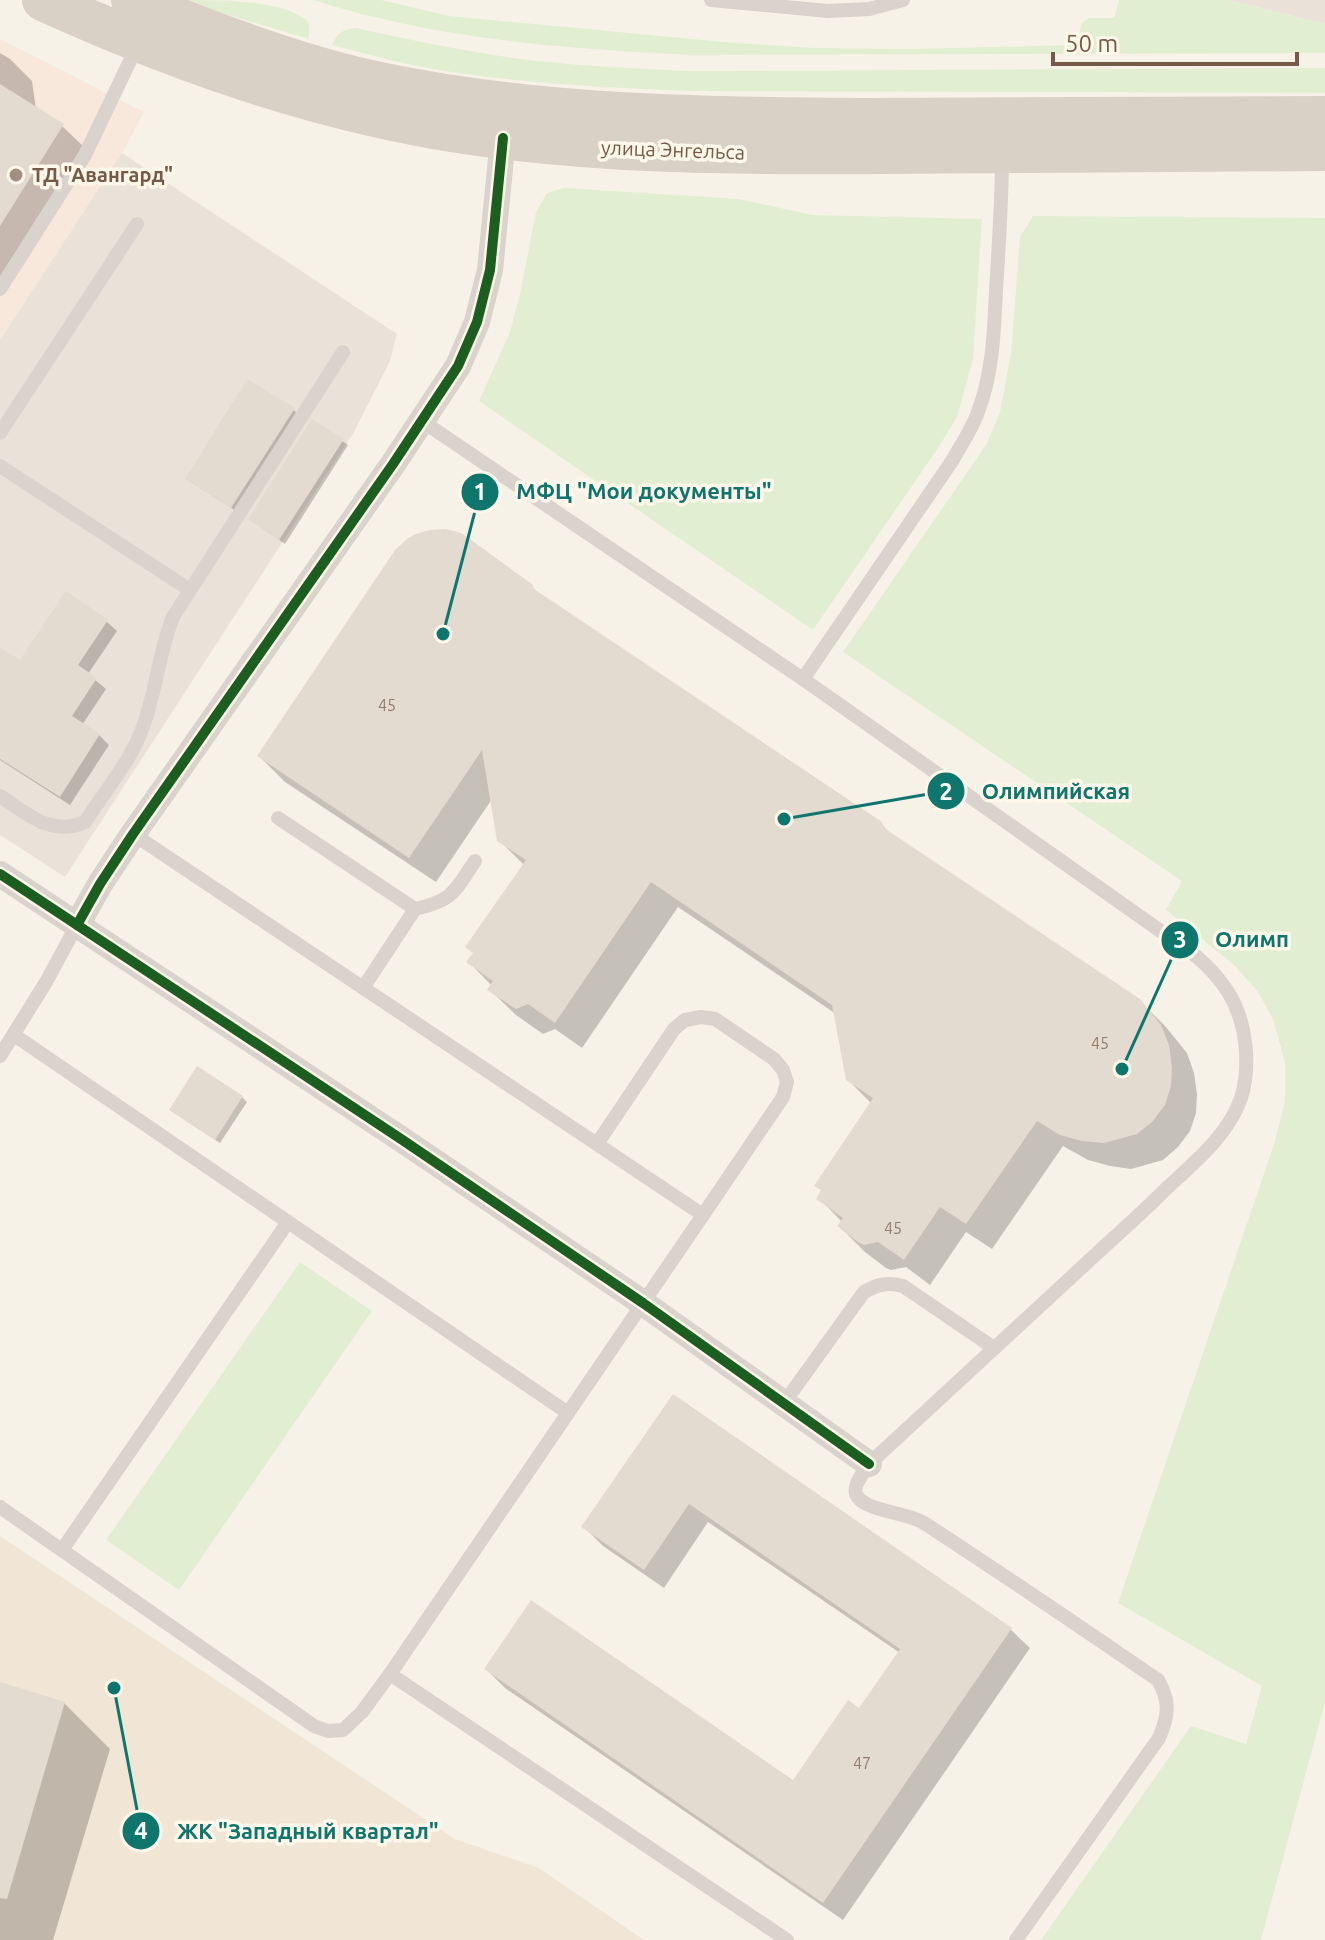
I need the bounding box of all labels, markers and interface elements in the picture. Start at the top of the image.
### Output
scale bar [1053,16,1297,66]
text: 50 m [1065,30,1118,57]
street label: улица Энгельса [601,135,745,164]
place label: ТД "Авангард" [32,163,173,186]
marker: ТД "Авангард" [7,166,25,184]
callout: МФЦ "Мои документы" [460,469,788,515]
text: 1 [473,478,487,505]
text: МФЦ "Мои документы" [516,478,772,503]
house number: 45 [378,696,396,714]
callout: Олимпийская [926,768,1146,814]
text: 2 [939,778,953,805]
text: Олимпийская [982,778,1130,803]
callout: Олимп [1160,917,1305,963]
text: 3 [1173,926,1187,953]
text: Олимп [1215,926,1289,951]
house number: 45 [1091,1034,1109,1052]
house number: 45 [884,1219,902,1237]
house number: 47 [853,1754,871,1772]
callout: ЖК "Западный квартал" [121,1808,454,1854]
text: 4 [134,1817,148,1844]
text: ЖК "Западный квартал" [177,1818,439,1843]

